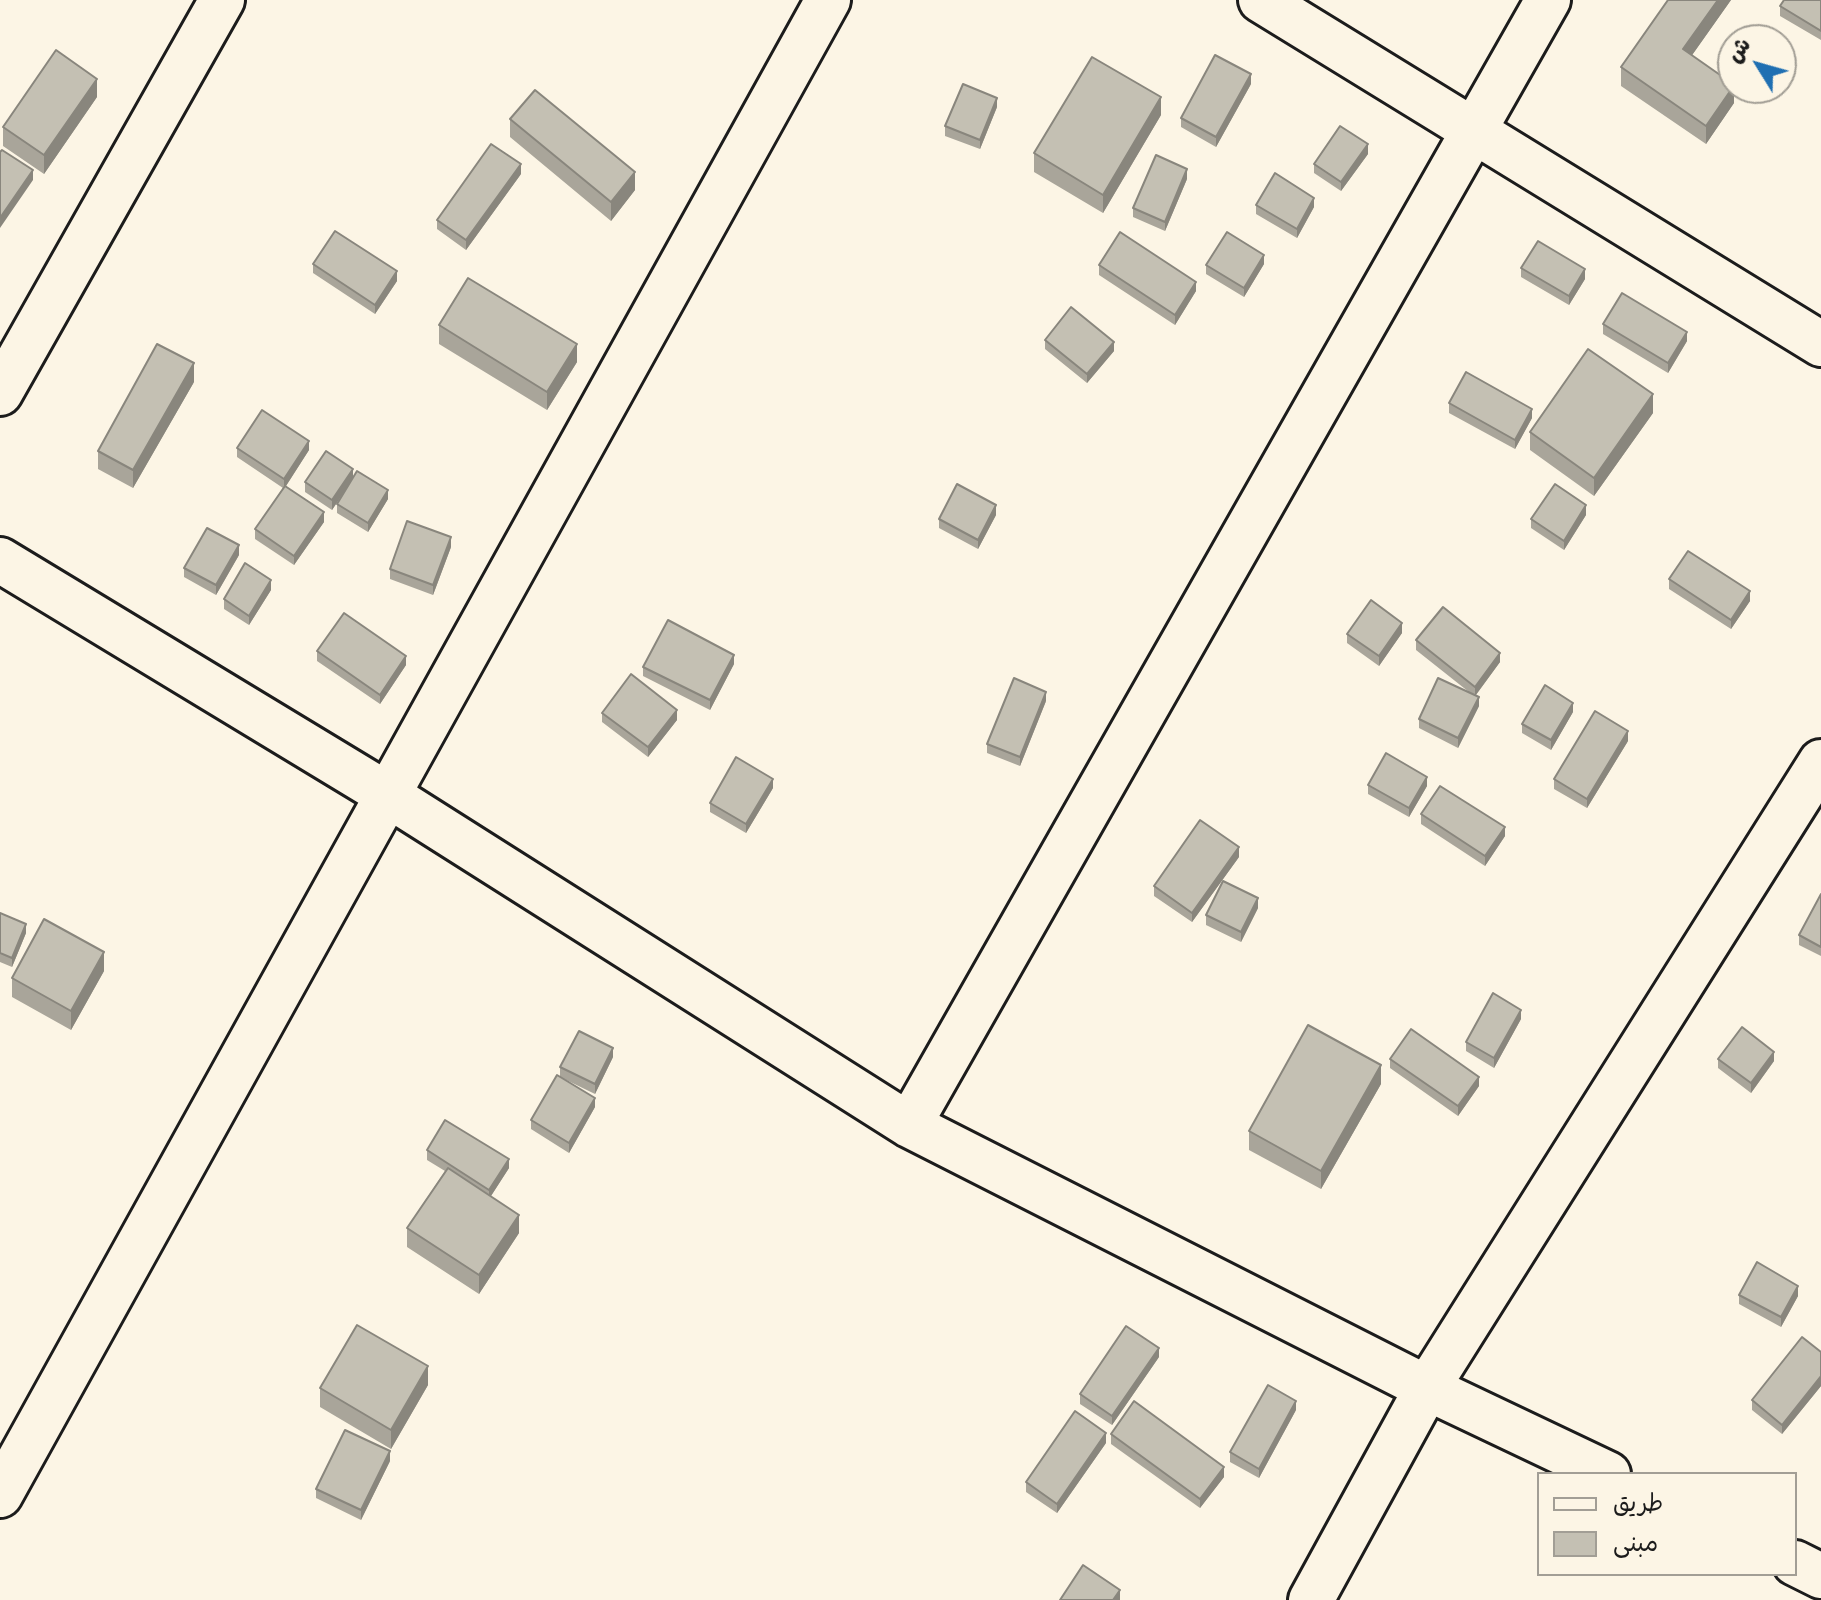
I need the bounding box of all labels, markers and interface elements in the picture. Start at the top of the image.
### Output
north arrow [1717,24,1797,104]
text: ش [1721,33,1757,68]
legend [1537,1472,1797,1576]
text: طريق [1613,1489,1663,1518]
text: مبنى [1613,1529,1658,1558]

